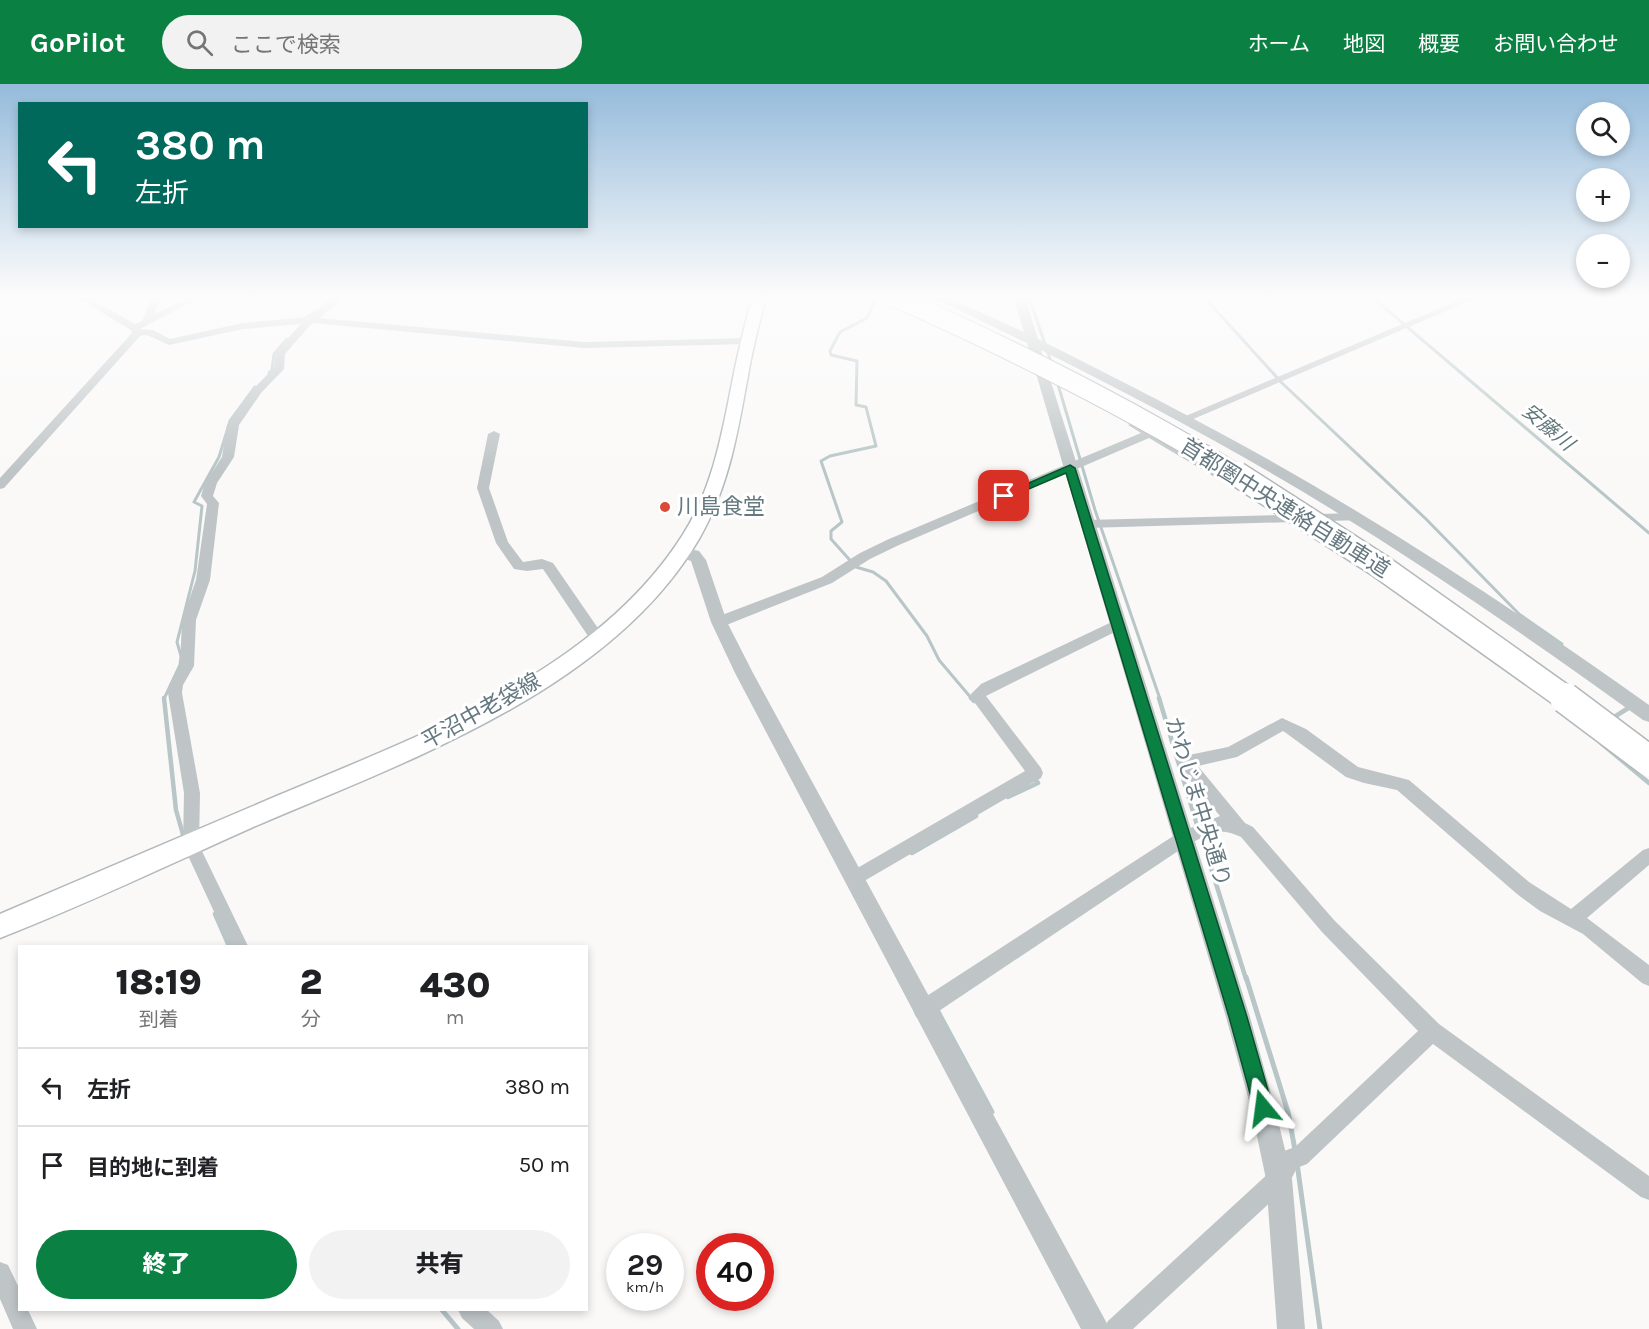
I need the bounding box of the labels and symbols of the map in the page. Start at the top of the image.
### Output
water label: 安藤川 [1518,399,1580,456]
street label: 首都圏中央連絡自動車道 [1175,433,1395,583]
pin [978,470,1029,521]
place label: 川島食堂 [677,494,765,520]
marker: 川島食堂 [658,500,672,514]
street label: 平沼中老袋線 [417,668,545,754]
street label: かわじま中央通り [1160,714,1236,890]
position arrow [1231,1076,1295,1140]
speed limit sign: 40 [696,1233,774,1311]

